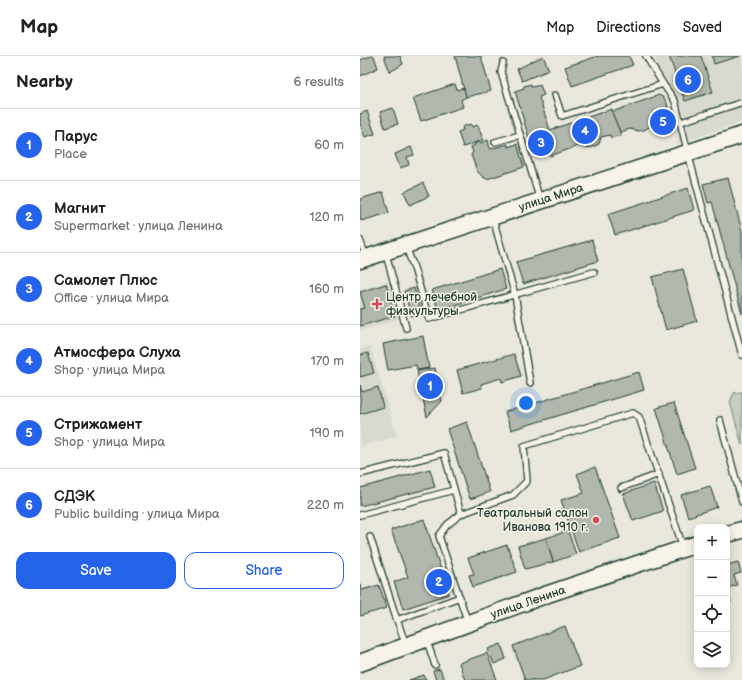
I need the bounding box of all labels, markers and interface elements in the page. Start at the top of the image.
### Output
text: Map [20,16,58,39]
text: Map [546,19,574,36]
text: Directions [596,19,661,36]
text: Saved [683,19,722,36]
pin: 6 [675,65,701,95]
text: Nearby [16,72,73,92]
text: 6 results [294,74,344,90]
pin: 5 [650,107,676,137]
pin: 4 [572,116,598,146]
text: Парус [54,127,98,146]
pin: 3 [528,128,554,158]
text: 1 [26,137,32,153]
text: 60 m [314,137,344,153]
text: Place [54,146,87,162]
street label: улица Мира [517,180,585,215]
text: Магнит [54,199,106,218]
text: 2 [25,209,33,225]
text: 120 m [309,209,344,225]
text: Supermarket · улица Ленина [54,218,223,234]
text: Самолет Плюс [54,271,158,290]
text: 3 [25,281,33,297]
text: 160 m [309,281,344,297]
text: Office · улица Мира [54,290,169,306]
place label: Центр лечебной физкультуры [386,290,477,319]
marker: Центр лечебной физкультуры [371,298,383,310]
text: Атмосфера Слуха [54,343,180,362]
text: 4 [25,353,33,369]
text: 170 m [311,353,344,369]
text: Shop · улица Мира [54,362,165,378]
pin: 1 [417,371,443,401]
your location [516,393,536,413]
text: Стрижамент [54,415,142,434]
text: 5 [25,425,33,441]
text: 190 m [310,425,344,441]
text: Shop · улица Мира [54,434,165,450]
text: СДЭК [54,487,95,506]
text: 6 [25,497,33,513]
text: 220 m [307,497,344,513]
text: Public building · улица Мира [54,506,220,522]
place label: Театральный салон Иванова 1910 г. [477,506,588,535]
marker: Театральный салон Иванова 1910 г. [591,515,601,525]
map controls [694,524,730,668]
button: + [694,524,730,560]
button: Save [16,552,176,589]
button: Share [184,552,344,589]
button: − [694,560,730,596]
pin: 2 [426,567,452,597]
street label: улица Ленина [489,583,568,622]
button: locate [694,596,730,632]
button: layers [694,632,730,668]

